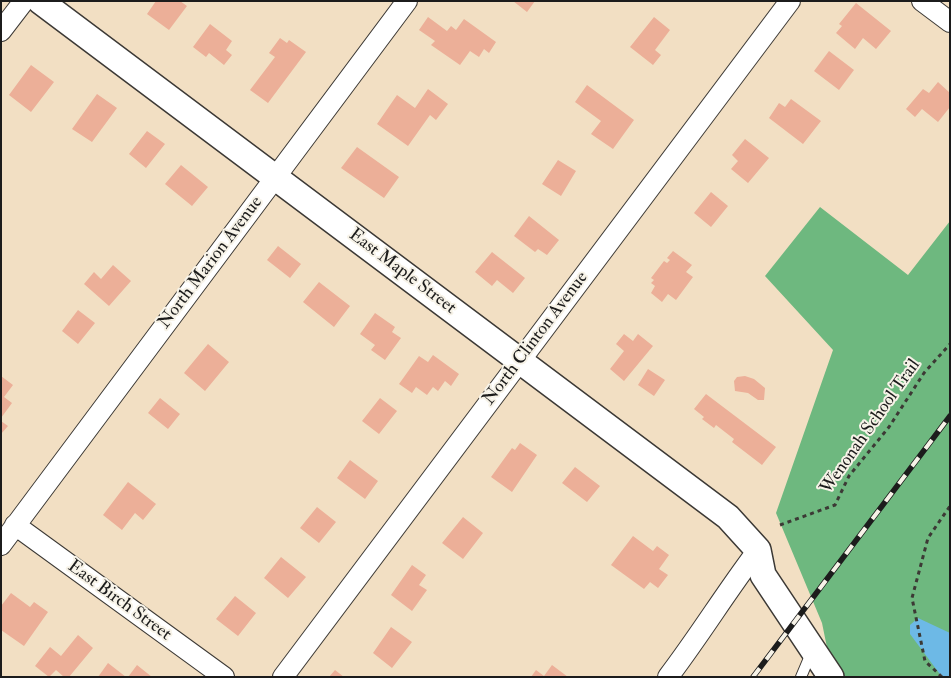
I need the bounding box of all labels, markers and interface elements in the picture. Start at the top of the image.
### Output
street label: North Marion Avenue [154,193,268,333]
street label: East Maple Street [344,225,460,319]
street label: North Clinton Avenue [479,268,593,410]
street label: Wenonah School Trail [816,356,926,498]
street label: East Birch Street [63,556,175,646]

